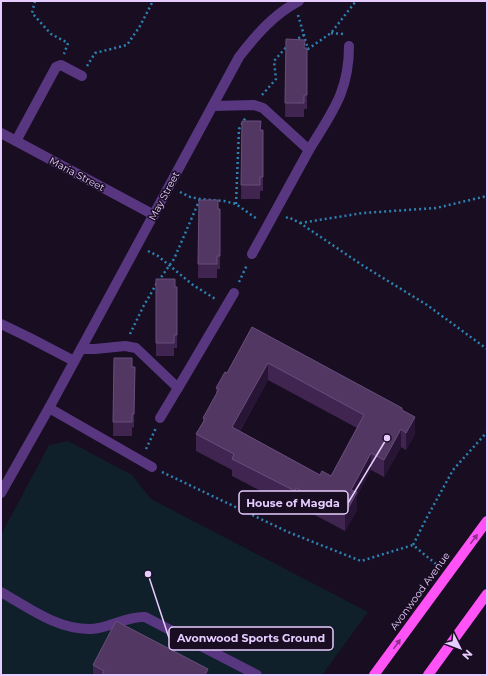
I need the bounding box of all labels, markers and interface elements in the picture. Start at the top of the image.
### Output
street label: Maria Street [47,154,107,194]
street label: May Street [146,169,182,223]
callout: House of Magda [239,491,348,514]
text: House of Magda [246,496,340,510]
one-way arrow [469,533,478,544]
street label: Avonwood Avenue [387,549,453,633]
callout: Avonwood Sports Ground [169,627,333,650]
north arrow [440,628,480,668]
text: Avonwood Sports Ground [176,631,325,645]
one-way arrow [392,638,401,649]
text: N [459,647,476,663]

